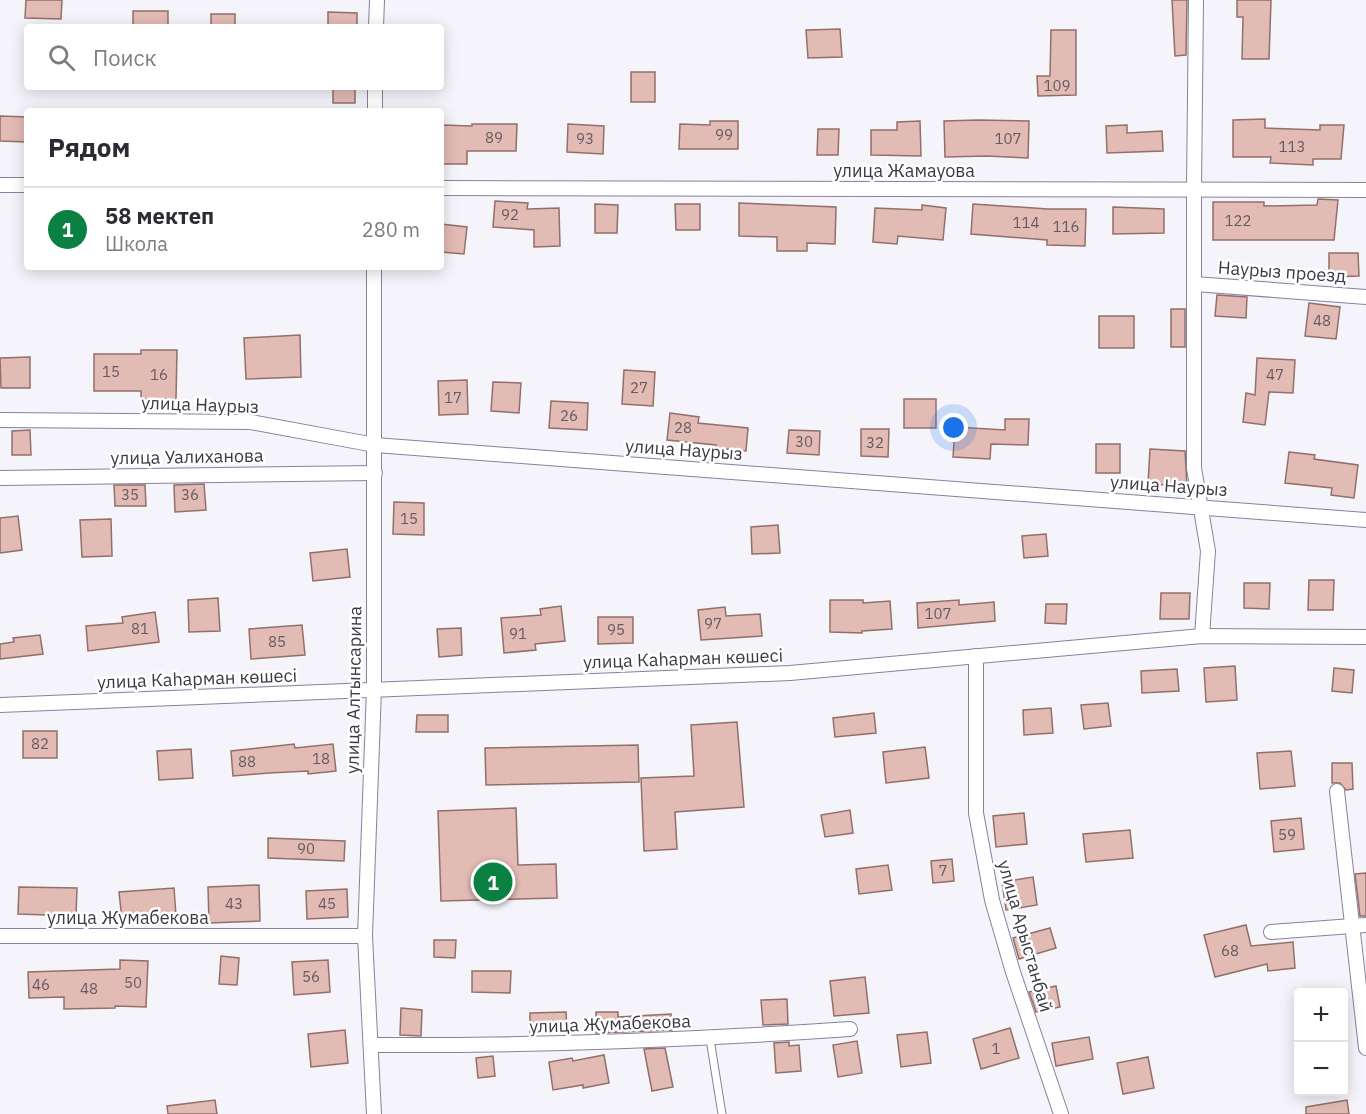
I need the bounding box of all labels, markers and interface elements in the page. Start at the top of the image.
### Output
search box [24,24,444,90]
icon: search [45,41,78,74]
text: Поиск [93,43,157,72]
house number: 109 [1043,76,1071,95]
house number: 99 [715,125,733,144]
house number: 89 [485,128,503,147]
house number: 93 [576,129,594,148]
house number: 107 [994,129,1022,148]
text: Рядом [48,130,130,164]
house number: 113 [1278,137,1306,156]
street label: улица Жамауова [833,159,975,182]
text: 58 мектеп [105,201,214,230]
house number: 92 [501,205,519,224]
house number: 122 [1224,211,1252,230]
house number: 114 [1012,213,1040,232]
text: 1 [62,216,74,243]
text: 280 m [362,216,420,243]
house number: 116 [1052,217,1080,236]
text: Школа [105,230,168,257]
street label: Наурыз проезд [1217,256,1347,287]
house number: 48 [1313,311,1331,330]
house number: 15 [102,362,120,381]
house number: 16 [150,365,168,384]
house number: 47 [1266,365,1284,384]
house number: 27 [630,378,648,397]
house number: 17 [444,388,462,407]
street label: улица Наурыз [141,391,259,418]
house number: 26 [560,406,578,425]
your location [939,413,968,442]
house number: 28 [674,418,692,437]
house number: 30 [795,432,813,451]
house number: 32 [866,433,884,452]
street label: улица Наурыз [624,434,744,465]
street label: улица Уалиханова [110,444,264,469]
street label: улица Наурыз [1109,470,1229,501]
house number: 35 [121,485,139,504]
house number: 36 [181,485,199,504]
house number: 15 [400,509,418,528]
house number: 107 [924,604,952,623]
street label: улица Алтынсарина [341,605,366,774]
house number: 97 [704,614,722,633]
house number: 81 [131,619,149,638]
house number: 95 [607,620,625,639]
house number: 91 [509,624,527,643]
house number: 85 [268,632,286,651]
street label: улица Каһарман көшесі [582,644,783,673]
street label: улица Каһарман көшесі [96,664,297,693]
house number: 82 [31,734,49,753]
house number: 18 [312,749,330,768]
house number: 88 [238,752,256,771]
house number: 59 [1278,825,1296,844]
house number: 90 [297,839,315,858]
street label: улица Арыстанбай [993,857,1058,1015]
pin: 1 [474,860,512,904]
house number: 7 [938,861,948,880]
house number: 43 [225,894,243,913]
house number: 45 [318,894,336,913]
street label: улица Жумабекова [47,906,209,929]
house number: 68 [1221,941,1239,960]
house number: 56 [302,967,320,986]
house number: 50 [124,973,142,992]
house number: 46 [32,975,50,994]
house number: 48 [80,979,98,998]
map controls [1294,988,1348,1096]
button: + [1294,988,1348,1042]
street label: улица Жумабекова [529,1009,692,1038]
house number: 1 [991,1039,1001,1058]
button: − [1294,1042,1348,1096]

